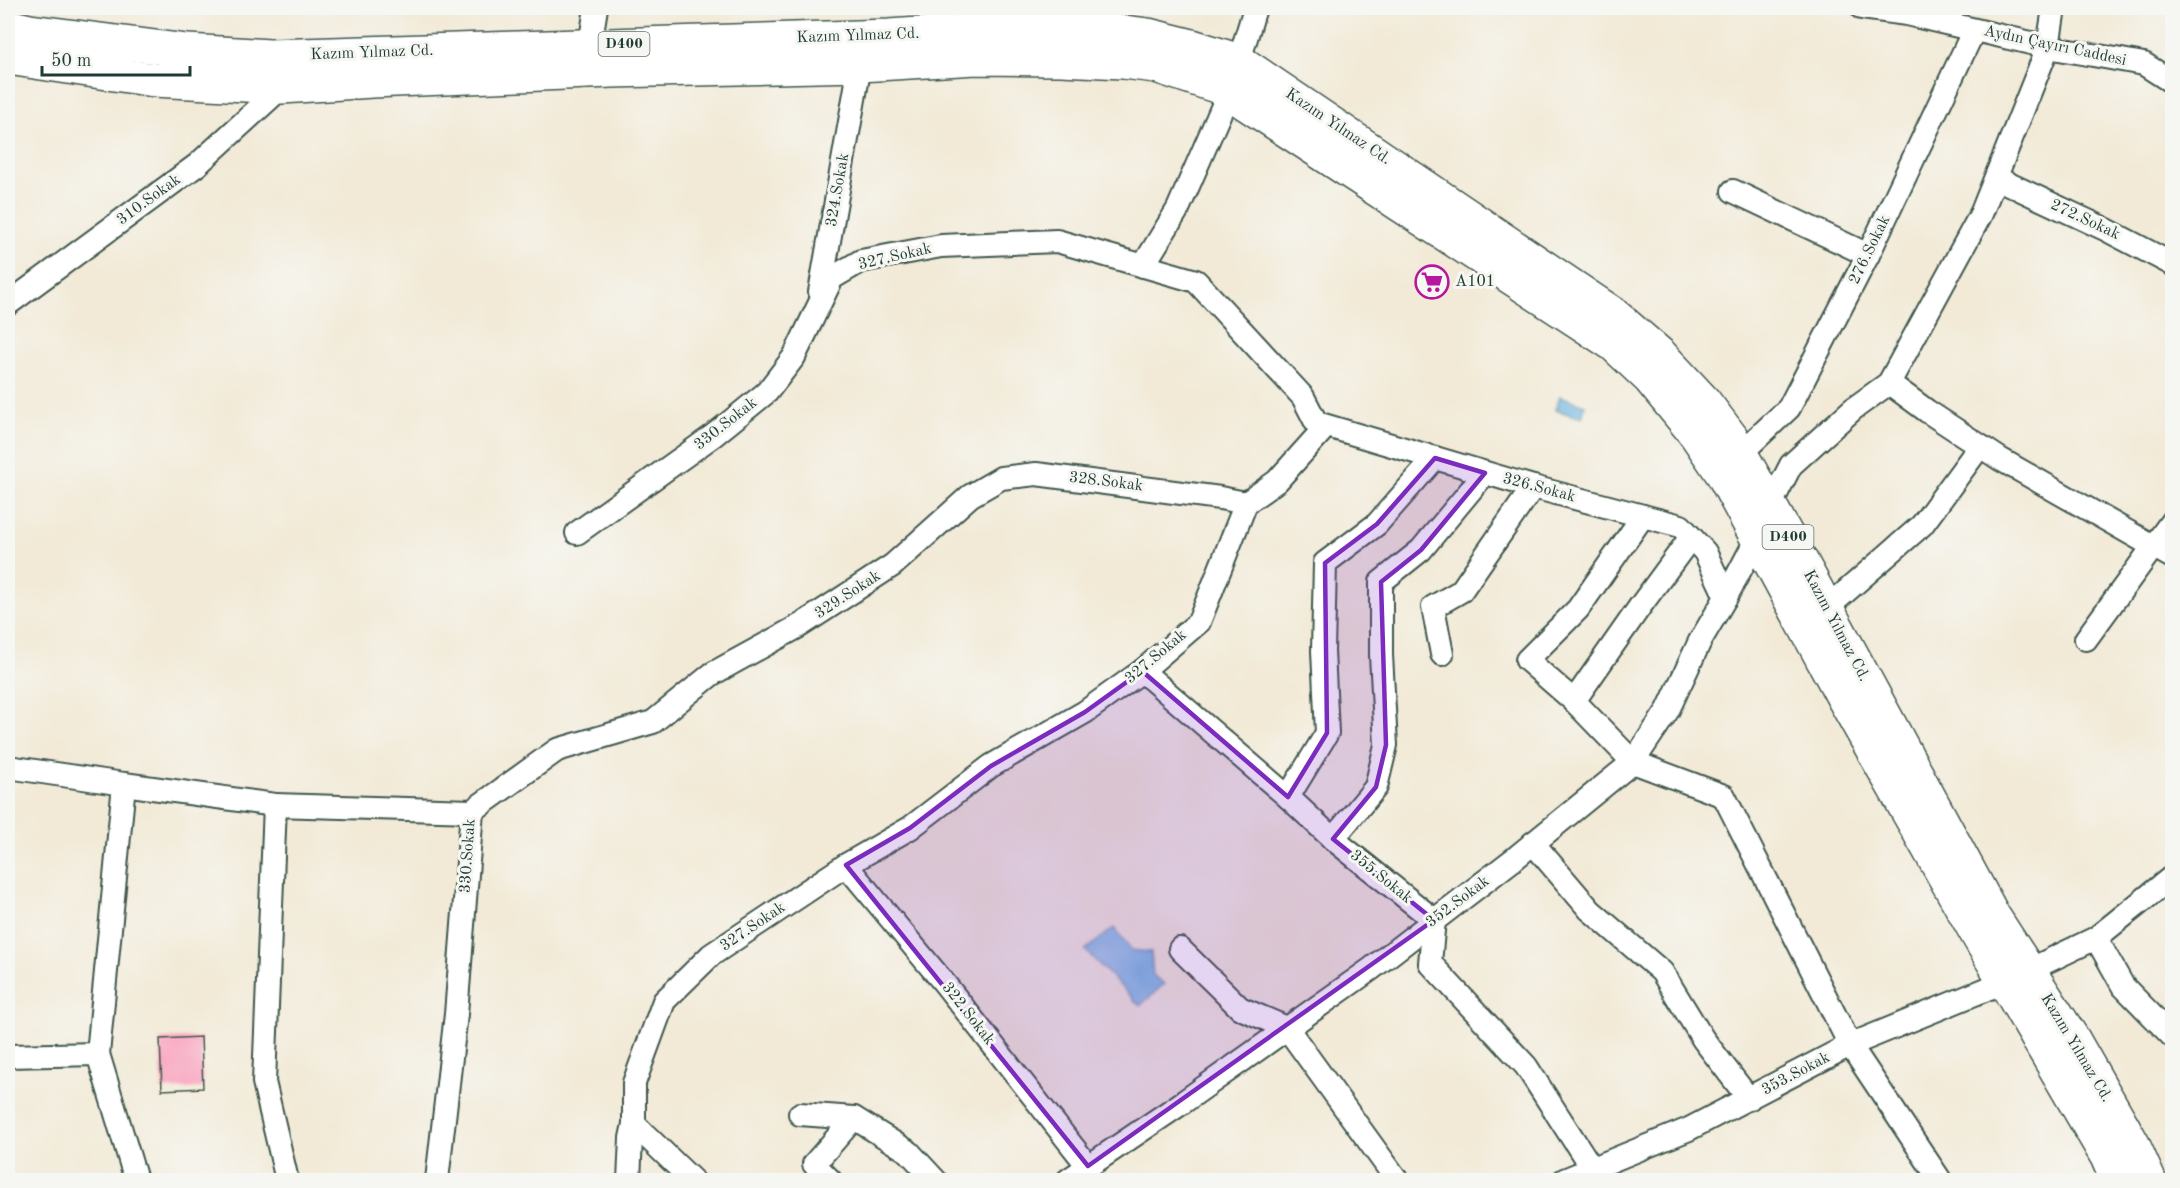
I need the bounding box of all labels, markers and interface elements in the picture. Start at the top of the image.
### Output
street label: Aydın Çayırı Caddesi [1982,23,2128,69]
street label: Kazım Yılmaz Cd. [796,26,920,46]
road number: D400 [598,32,650,56]
scale bar [42,39,190,77]
street label: Kazım Yılmaz Cd. [310,43,434,63]
text: 50 m [51,52,91,70]
street label: Kazım Yılmaz Cd. [1282,86,1394,168]
street label: 324.Sokak [824,152,852,228]
street label: 310.Sokak [114,172,184,228]
street label: 272.Sokak [2048,197,2122,243]
street label: 276.Sokak [1846,213,1894,287]
street label: 327.Sokak [857,241,933,273]
supermarket icon: A101 [1414,264,1450,300]
place label: A101 [1455,274,1495,290]
street label: 330.Sokak [692,395,760,453]
street label: 328.Sokak [1068,470,1144,494]
street label: 326.Sokak [1501,471,1577,505]
road number: D400 [1762,525,1814,549]
street label: 329.Sokak [812,568,884,622]
street label: Kazım Yılmaz Cd. [1800,568,1872,684]
street label: 327.Sokak [1122,627,1190,687]
street label: 330.Sokak [457,818,479,894]
street label: 355.Sokak [1347,847,1415,907]
street label: 352.Sokak [1423,873,1493,931]
street label: 327.Sokak [718,899,788,955]
street label: 322.Sokak [939,980,997,1048]
street label: Kazım Yılmaz Cd. [2037,991,2115,1105]
street label: 353.Sokak [1759,1049,1833,1099]

